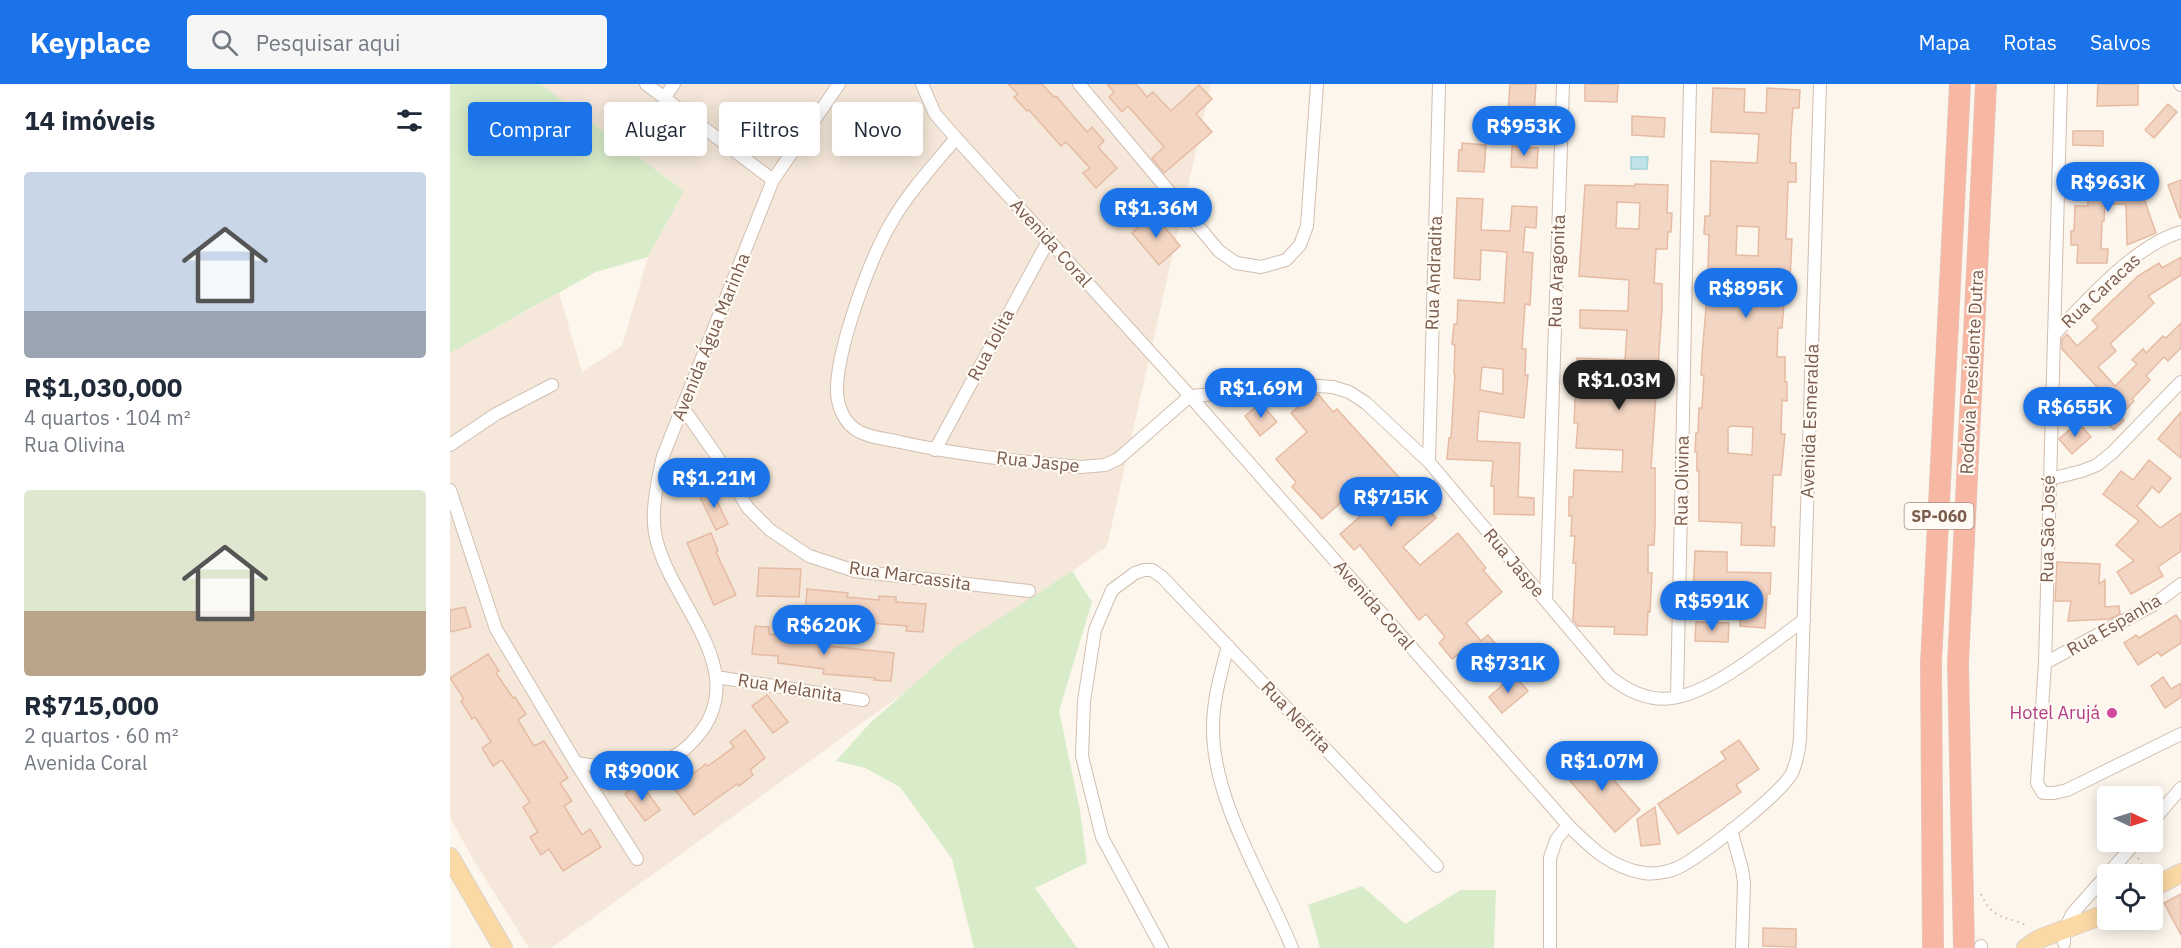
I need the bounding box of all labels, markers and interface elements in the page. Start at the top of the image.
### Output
search box [187,15,607,69]
text: Keyplace [30,24,151,61]
icon: search [208,26,241,59]
text: Pesquisar aqui [256,28,400,57]
text: Mapa [1919,28,1970,56]
text: Rotas [2003,28,2057,56]
text: Salvos [2090,28,2151,56]
chip: Comprar [468,102,592,156]
chip: Alugar [604,102,707,156]
chip: Filtros [719,102,820,156]
chip: Novo [832,102,923,156]
text: 14 imóveis [24,103,155,137]
icon: filters [393,104,426,137]
pin: R$953K [1475,106,1573,157]
text: R$953K [1486,112,1562,139]
pin: R$963K [2059,162,2157,213]
text: R$963K [2070,168,2146,195]
pin: R$1.36M [1101,188,1211,239]
street label: Avenida Coral [1006,194,1097,292]
text: R$1.36M [1114,194,1198,221]
icon: home [171,211,279,319]
street label: Rua Aragonita [1543,214,1570,328]
street label: Rua Andradita [1420,215,1447,331]
street label: Rua Caracas [2056,248,2145,333]
street label: Avenida Água Marinha [666,249,755,424]
pin: R$895K [1697,268,1795,319]
street label: Rodovia Presidente Dutra [1955,269,1988,475]
text: R$895K [1708,274,1784,301]
street label: Rua Iolita [962,305,1019,385]
street label: Avenida Esmeralda [1795,343,1824,499]
pin: R$1.03M [1564,360,1674,411]
text: R$1.03M [1577,366,1661,393]
pin: R$1.69M [1206,368,1316,419]
text: R$1,030,000 [24,370,182,404]
text: R$1.69M [1219,374,1303,401]
pin: R$655K [2026,387,2124,438]
text: R$655K [2037,393,2113,420]
text: 4 quartos · 104 m² [24,404,191,431]
text: Rua Olivina [24,431,125,458]
street label: Rua Olivina [1669,435,1694,527]
street label: Rua Jaspe [995,446,1081,477]
pin: R$1.21M [659,458,769,509]
text: R$1.21M [672,464,756,491]
street label: Rua São José [2035,475,2060,583]
pin: R$715K [1342,477,1440,528]
text: R$715K [1353,483,1429,510]
road number: SP-060 [1904,503,1974,529]
street label: Rua Jaspe [1479,523,1550,602]
icon: home [171,529,279,637]
street label: Avenida Coral [1329,555,1420,654]
street label: Rua Marcassita [848,556,973,595]
pin: R$591K [1663,581,1761,632]
text: R$591K [1674,587,1750,614]
street label: Rua Espanha [2063,588,2165,661]
pin: R$620K [775,605,873,656]
text: R$620K [786,611,862,638]
pin: R$731K [1459,643,1557,694]
text: R$731K [1470,649,1546,676]
street label: Rua Melanita [736,668,844,707]
street label: Rua Nefrita [1256,676,1337,758]
text: R$715,000 [24,688,159,722]
place label: Hotel Arujá [2009,701,2100,724]
marker: Hotel Arujá [2105,706,2119,720]
text: 2 quartos · 60 m² [24,722,179,749]
pin: R$1.07M [1547,741,1657,792]
text: R$1.07M [1560,747,1644,774]
text: Avenida Coral [24,749,147,776]
pin: R$900K [593,751,691,802]
text: R$900K [604,757,680,784]
north arrow [2097,786,2163,852]
map controls [2097,786,2163,930]
button: locate [2097,864,2163,930]

